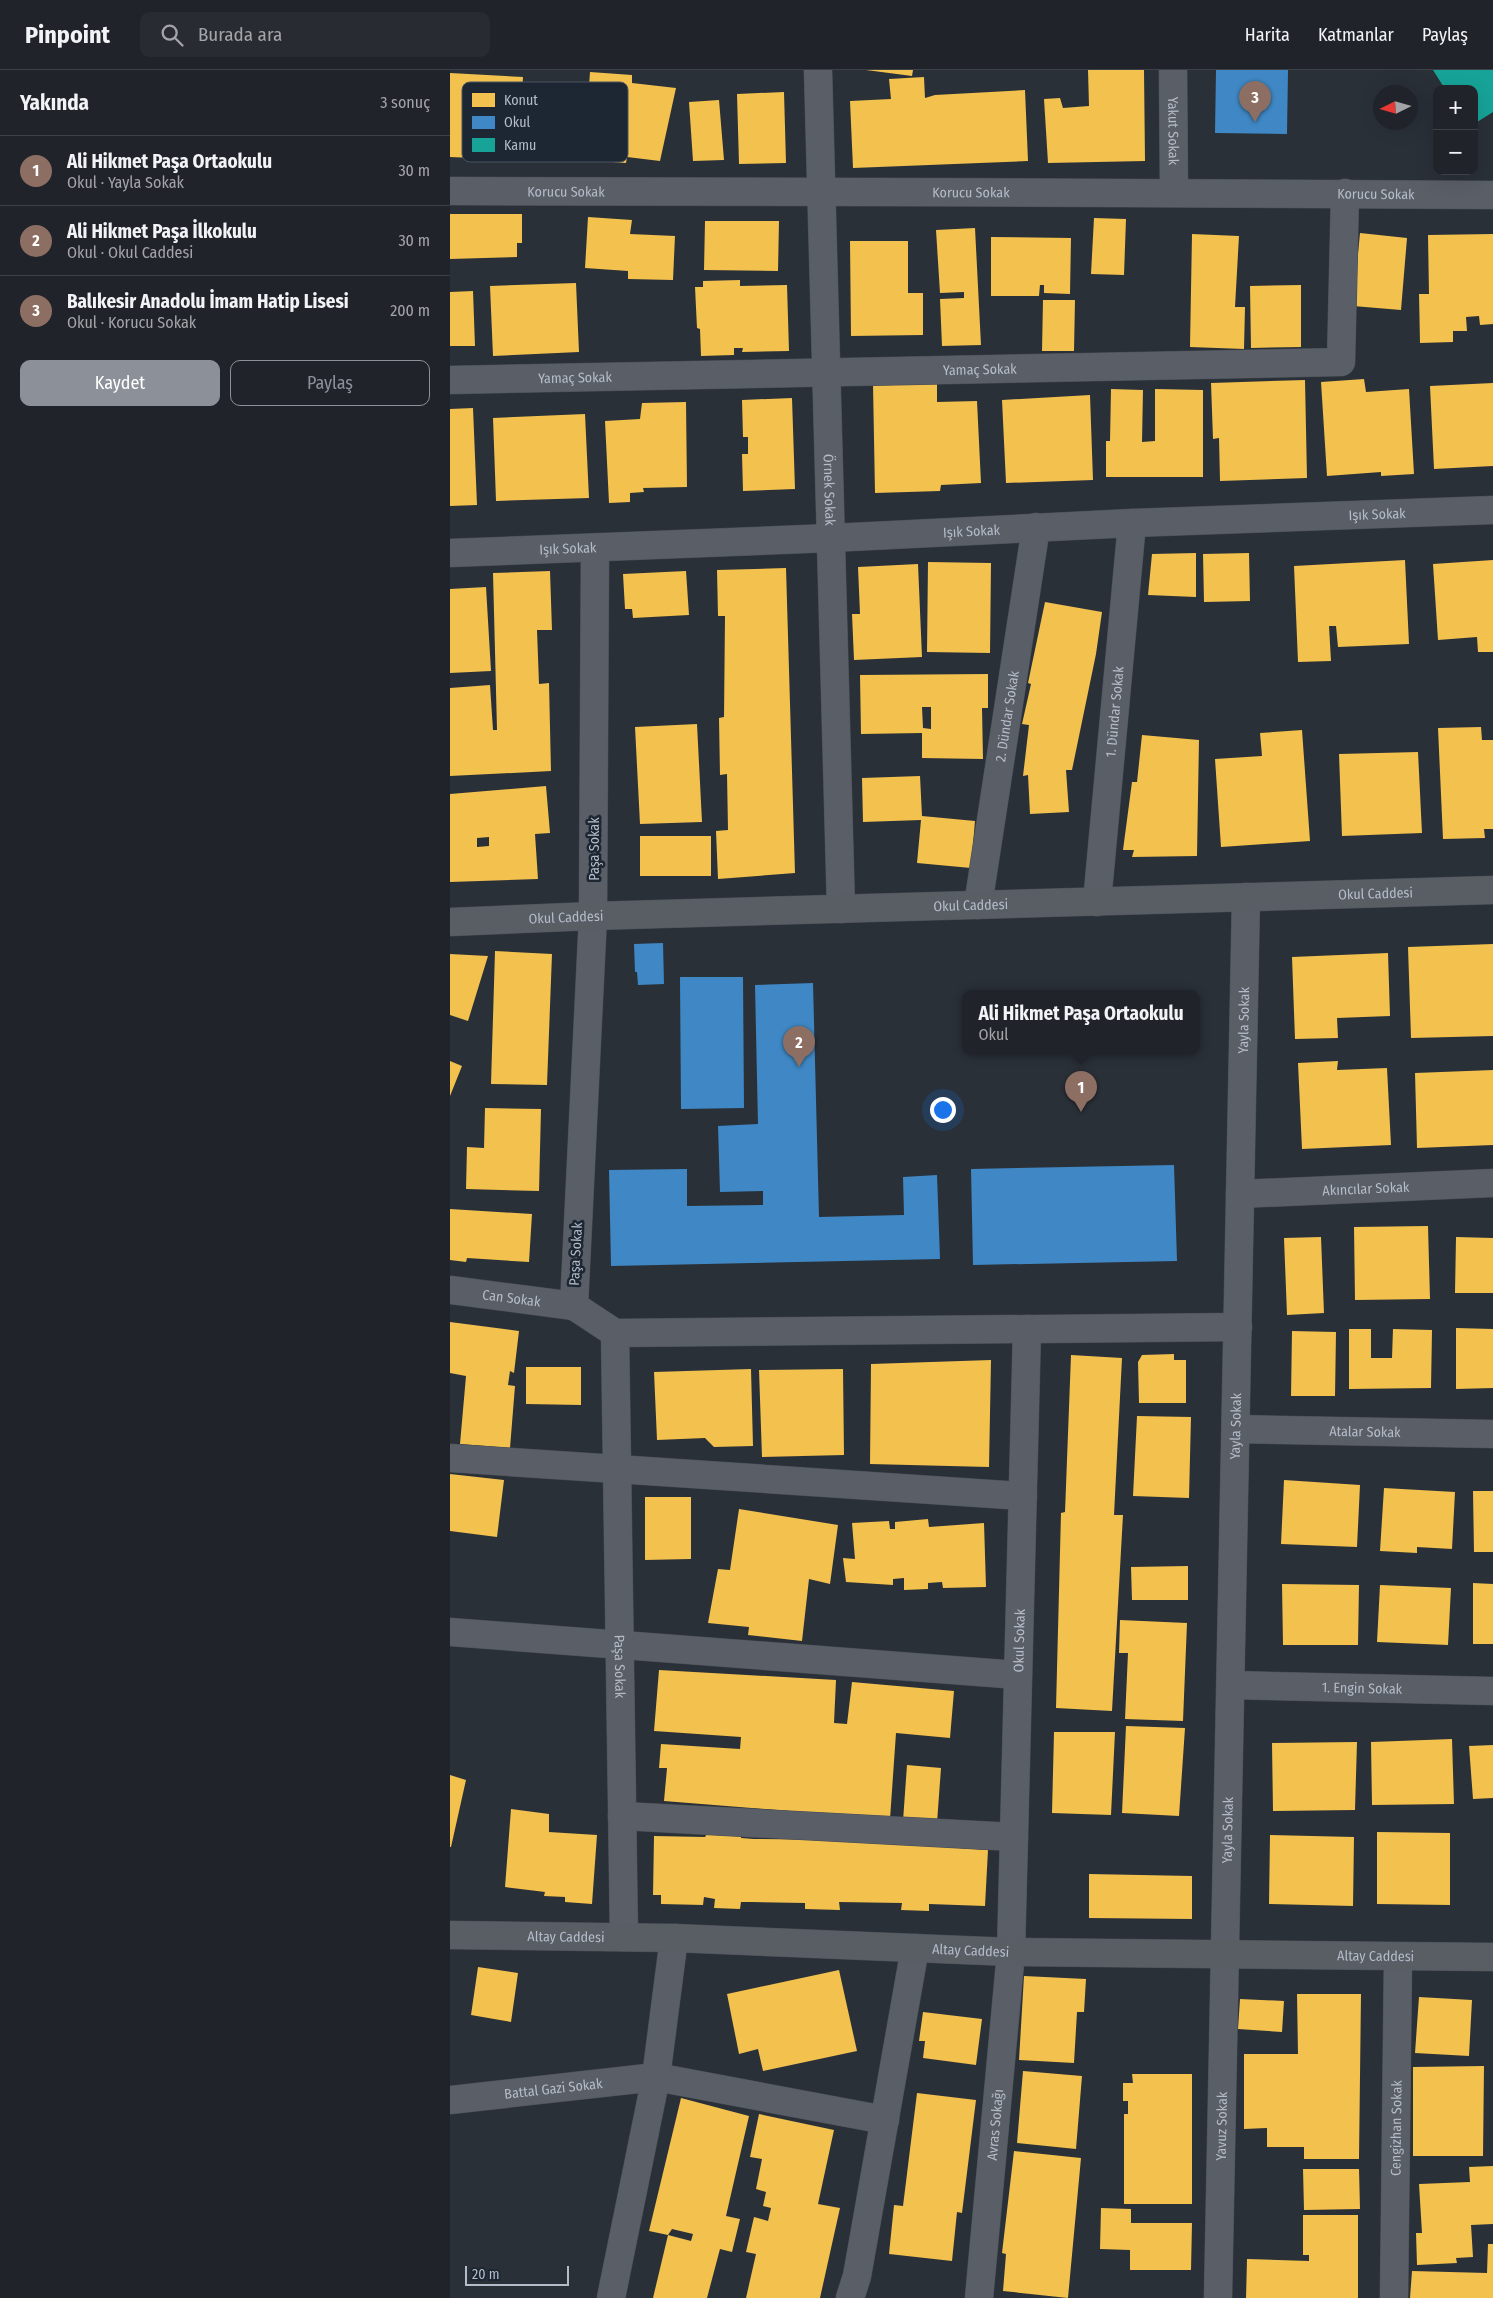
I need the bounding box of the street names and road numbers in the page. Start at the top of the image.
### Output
street label: Yakut Sokak [1165,97,1182,166]
street label: Korucu Sokak [527,183,605,200]
street label: Korucu Sokak [932,184,1010,201]
street label: Korucu Sokak [1337,185,1415,203]
street label: Yamaç Sokak [943,360,1017,379]
street label: Yamaç Sokak [538,368,612,387]
street label: Örnek Sokak [820,454,839,526]
street label: Işık Sokak [1348,505,1406,524]
street label: Işık Sokak [943,521,1001,541]
street label: Işık Sokak [539,539,597,558]
street label: 1. Dündar Sokak [1102,665,1127,758]
street label: 2. Dündar Sokak [992,669,1022,763]
street label: Paşa Sokak [586,817,603,881]
street label: Okul Caddesi [1338,884,1413,903]
street label: Okul Caddesi [933,896,1008,915]
street label: Okul Caddesi [528,907,604,927]
street label: Yayla Sokak [1234,986,1253,1054]
street label: Akıncılar Sokak [1322,1178,1410,1199]
street label: Paşa Sokak [566,1221,586,1286]
street label: Can Sokak [481,1286,542,1310]
street label: Yayla Sokak [1226,1392,1245,1460]
street label: Atalar Sokak [1329,1422,1401,1441]
street label: Okul Sokak [1010,1608,1028,1673]
street label: Paşa Sokak [611,1635,629,1699]
street label: 1. Engin Sokak [1322,1679,1403,1697]
street label: Yayla Sokak [1218,1796,1237,1864]
street label: Altay Caddesi [527,1928,605,1946]
street label: Altay Caddesi [932,1940,1010,1960]
street label: Altay Caddesi [1337,1947,1414,1965]
street label: Battal Gazi Sokak [503,2074,604,2102]
street label: Cengizhan Sokak [1387,2080,1405,2176]
street label: Avras Sokağı [983,2088,1007,2161]
street label: Yavuz Sokak [1212,2091,1231,2161]

